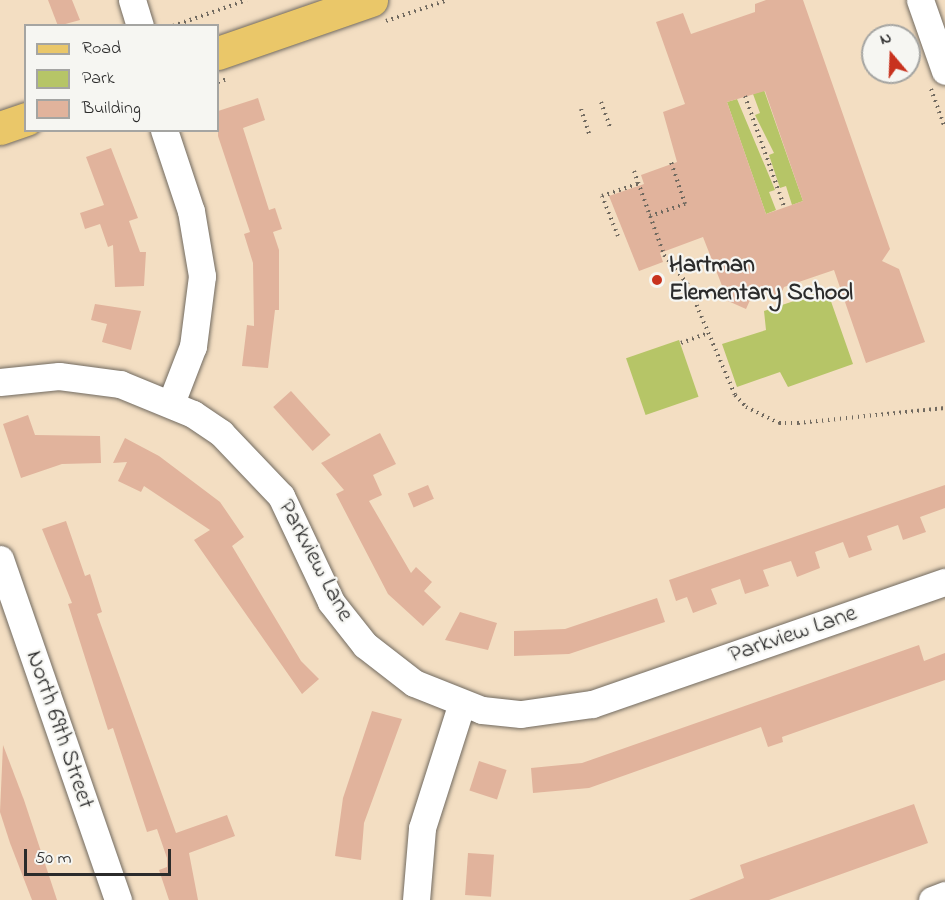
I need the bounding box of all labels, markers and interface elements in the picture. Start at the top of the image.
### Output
legend [24,24,219,132]
north arrow [861,24,921,84]
text: N [877,26,895,52]
text: Road [82,36,121,62]
text: Park [82,66,115,92]
text: Building [82,96,141,122]
place label: Hartman Elementary School [669,252,853,308]
marker: Hartman Elementary School [650,273,664,287]
street label: Parkview Lane [271,495,359,627]
street label: Parkview Lane [725,600,861,670]
street label: North 69th Street [18,647,100,813]
scale bar [27,837,174,875]
text: 50 m [35,846,72,872]

